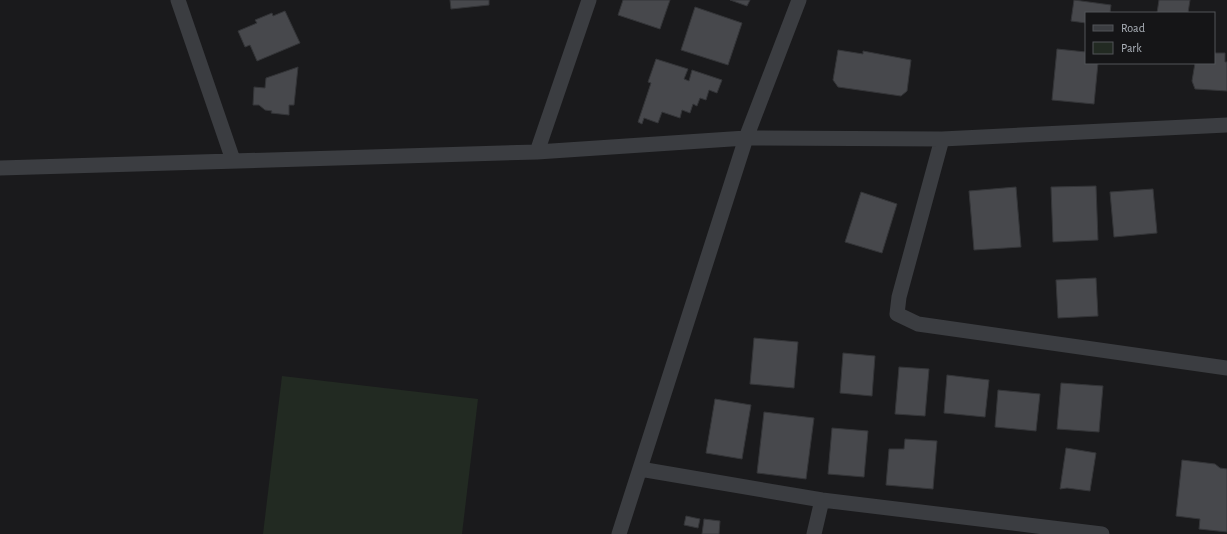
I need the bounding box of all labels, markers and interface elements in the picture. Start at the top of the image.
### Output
legend [1085,12,1215,64]
text: Road [1121,22,1145,34]
text: Park [1121,42,1142,54]

